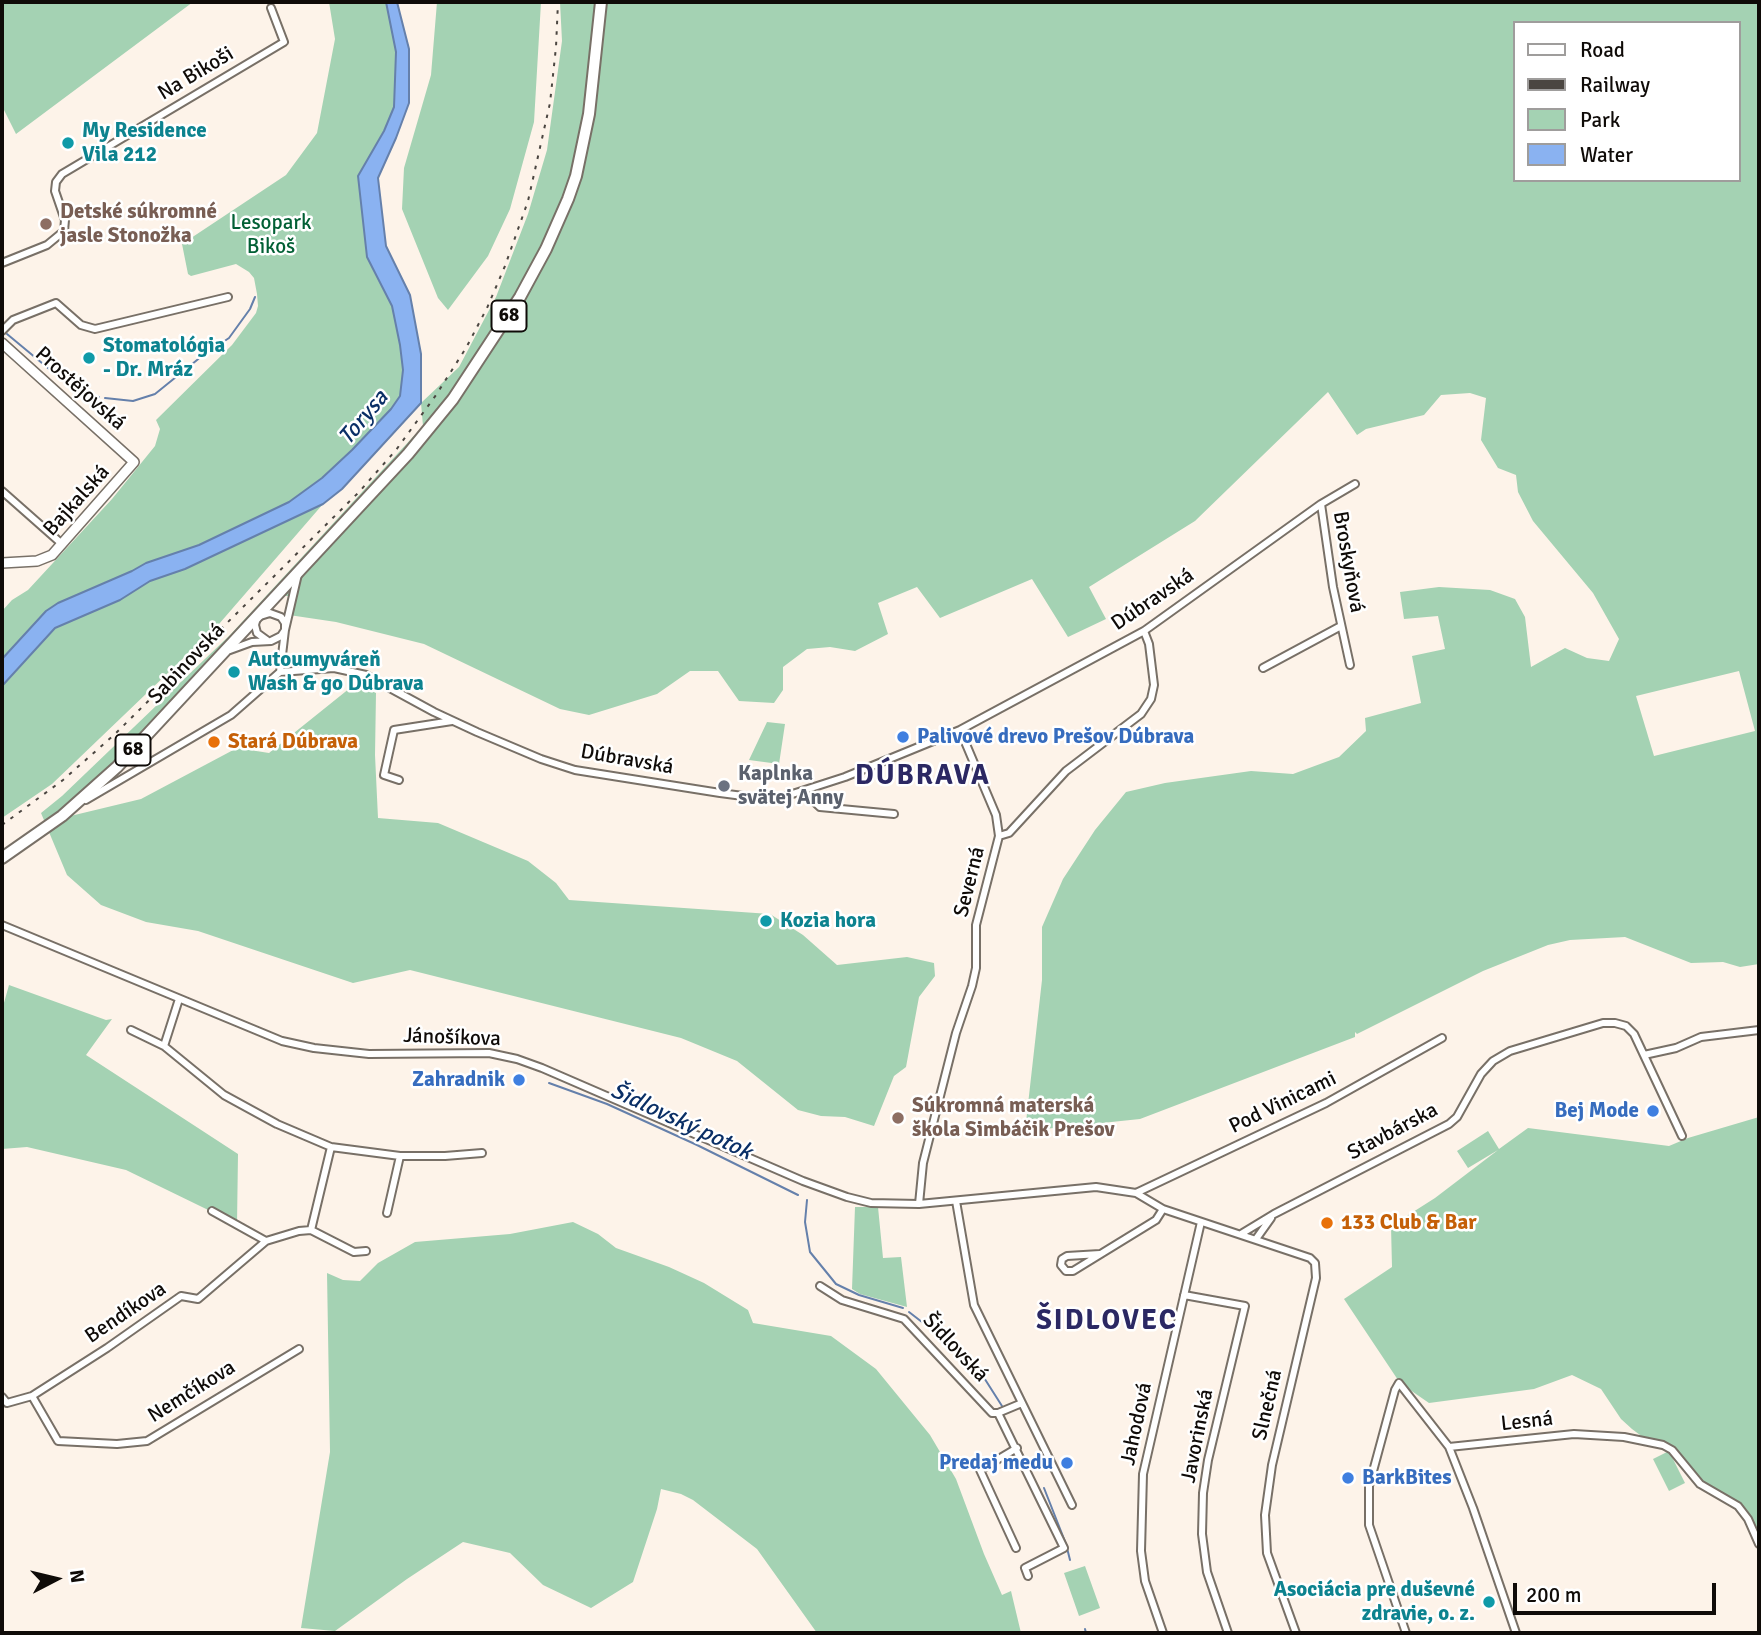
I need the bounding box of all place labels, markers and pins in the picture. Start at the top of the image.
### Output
place label: My Residence Vila 212 [82,118,207,168]
marker: My Residence Vila 212 [60,135,76,151]
place label: Detské súkromné jasle Stonožka [60,199,217,249]
marker: Detské súkromné jasle Stonožka [38,216,54,232]
place label: Stomatológia - Dr. Mráz [103,333,225,383]
marker: Stomatológia - Dr. Mráz [81,350,97,366]
place label: Autoumyváreň Wash & go Dúbrava [248,647,424,697]
marker: Autoumyváreň Wash & go Dúbrava [226,664,242,680]
place label: Palivové drevo Prešov Dúbrava [917,724,1194,750]
place label: Stará Dúbrava [228,729,358,755]
marker: Palivové drevo Prešov Dúbrava [895,729,911,745]
marker: Stará Dúbrava [206,734,222,750]
place label: Kaplnka svätej Anny [738,761,844,811]
marker: Kaplnka svätej Anny [716,778,732,794]
place label: Kozia hora [780,908,876,934]
marker: Kozia hora [758,913,774,929]
place label: Zahradnik [412,1067,505,1093]
marker: Zahradnik [511,1072,527,1088]
place label: Súkromná materská škola Simbáčik Prešov [912,1093,1115,1143]
place label: Bej Mode [1554,1098,1639,1124]
marker: Bej Mode [1645,1103,1661,1119]
marker: Súkromná materská škola Simbáčik Prešov [890,1110,906,1126]
place label: 133 Club & Bar [1341,1210,1477,1236]
marker: 133 Club & Bar [1319,1215,1335,1231]
place label: Predaj medu [939,1450,1053,1476]
marker: Predaj medu [1059,1455,1075,1471]
place label: BarkBites [1362,1465,1451,1491]
marker: BarkBites [1340,1470,1356,1486]
place label: Asociácia pre duševné zdravie, o. z. [1274,1577,1475,1627]
marker: Asociácia pre duševné zdravie, o. z. [1481,1594,1497,1610]

